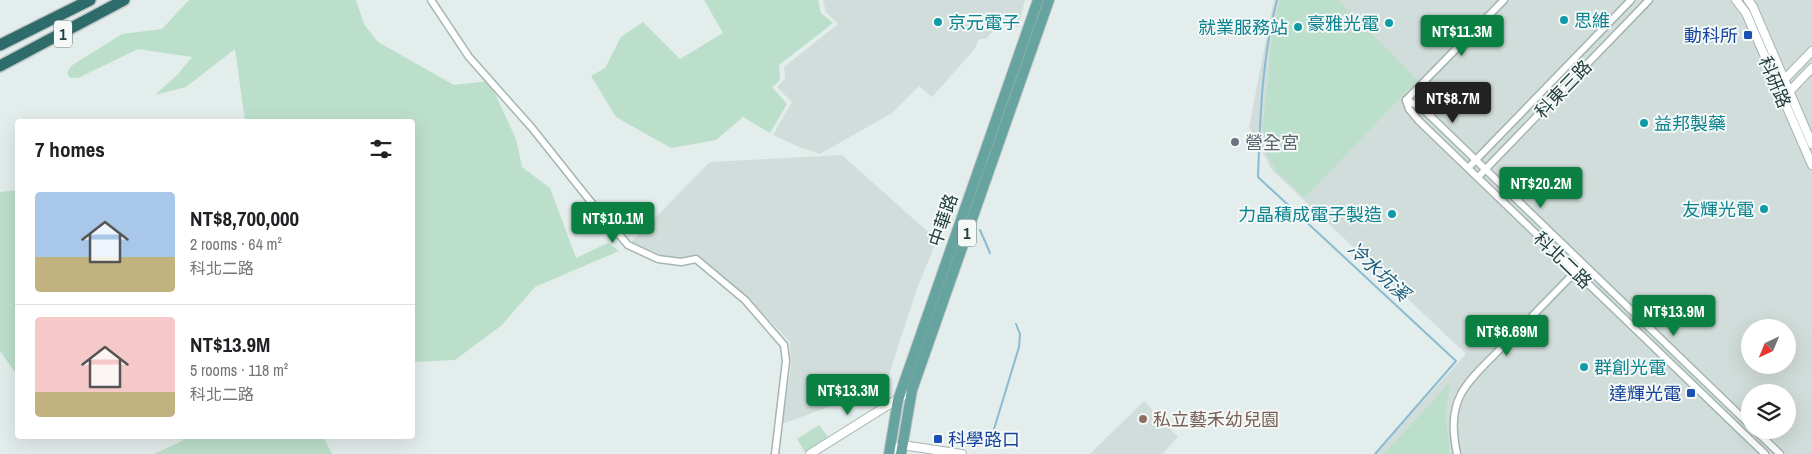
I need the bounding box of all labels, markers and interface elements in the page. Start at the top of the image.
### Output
place label: 思維 [1574,8,1610,33]
place label: 京元電子 [948,10,1020,35]
place label: 豪雅光電 [1307,11,1379,36]
marker: 思維 [1558,14,1570,26]
place label: 就業服務站 [1198,15,1288,40]
pin: NT$11.3M [1410,15,1514,57]
marker: 京元電子 [932,16,944,28]
marker: 豪雅光電 [1383,17,1395,29]
road number: 1 [54,20,72,48]
text: NT$11.3M [1432,20,1492,42]
marker: 就業服務站 [1292,21,1304,33]
place label: 動科所 [1684,23,1738,48]
marker: 動科所 [1742,29,1754,41]
street label: 科研路 [1753,52,1797,112]
street label: 科東三路 [1529,54,1597,124]
pin: NT$8.7M [1407,82,1499,124]
text: NT$8.7M [1426,87,1480,109]
place label: 益邦製藥 [1654,111,1726,136]
marker: 益邦製藥 [1638,117,1650,129]
place label: 營全宮 [1245,130,1299,155]
text: 7 homes [35,135,105,164]
icon: filters [367,135,395,163]
marker: 營全宮 [1229,136,1241,148]
pin: NT$20.2M [1489,166,1593,209]
text: NT$20.2M [1510,172,1572,194]
street label: 中華路 [922,190,964,250]
place label: 友輝光電 [1682,197,1754,222]
pin: NT$10.1M [561,202,665,244]
place label: 力晶積成電子製造 [1238,202,1382,227]
marker: 友輝光電 [1758,203,1770,215]
text: NT$8,700,000 [190,204,299,233]
text: NT$10.1M [582,207,644,229]
marker: 力晶積成電子製造 [1386,208,1398,220]
icon: home [75,212,135,272]
road number: 1 [958,220,976,247]
street label: 科北二路 [1528,226,1598,294]
text: 2 rooms · 64 m² [190,233,282,255]
water label: 冷水坑溪 [1342,236,1418,308]
text: 科北二路 [190,257,254,279]
pin: NT$13.9M [1622,294,1726,337]
text: NT$13.9M [1643,300,1705,322]
pin: NT$6.69M [1455,314,1559,357]
north arrow [1741,319,1796,374]
map controls [1741,319,1796,439]
text: NT$6.69M [1476,320,1538,342]
text: NT$13.9M [190,330,270,359]
icon: home [75,337,135,397]
place label: 群創光電 [1594,355,1666,380]
text: 5 rooms · 118 m² [190,359,288,381]
marker: 群創光電 [1578,361,1590,373]
pin: NT$13.3M [796,374,900,416]
text: NT$13.3M [817,379,879,401]
place label: 達輝光電 [1609,381,1681,406]
text: 科北二路 [190,383,254,405]
button: layers [1741,384,1796,439]
marker: 達輝光電 [1685,387,1697,399]
place label: 私立藝禾幼兒園 [1153,407,1279,432]
marker: 私立藝禾幼兒園 [1137,413,1149,425]
place label: 科學路口 [948,427,1020,452]
marker: 科學路口 [932,433,944,445]

